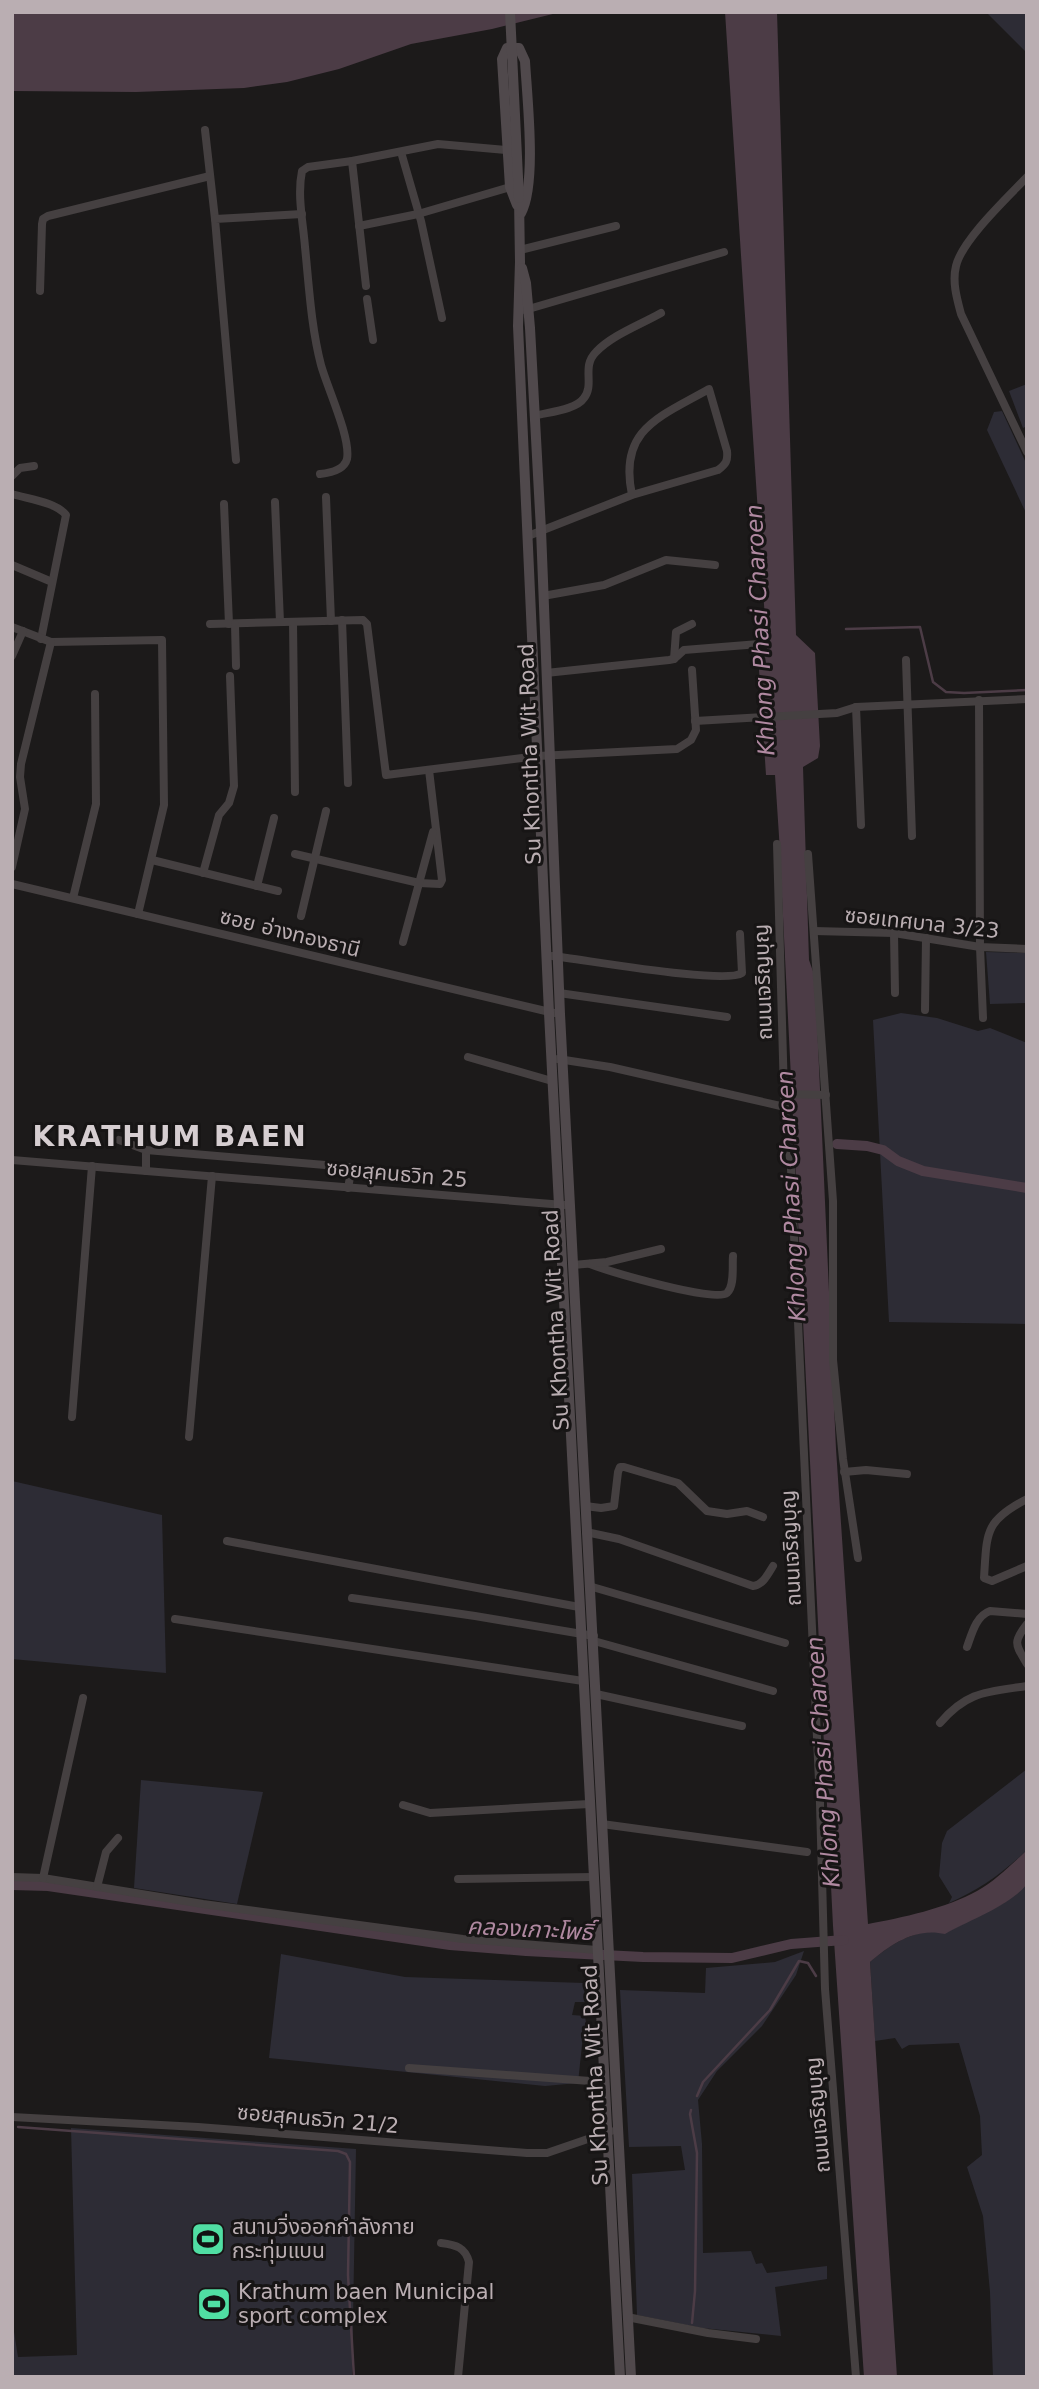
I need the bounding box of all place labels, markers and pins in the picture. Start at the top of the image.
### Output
place label: สนามวิ่งออกกำลังกาย กระทุ่มแบน [232,2213,415,2264]
sports icon: สนามวิ่งออกกำลังกาย กระทุ่มแบน [189,2220,227,2258]
place label: Krathum baen Municipal sport complex [238,2280,494,2328]
sports icon: Krathum baen Municipal sport complex [195,2285,233,2323]

